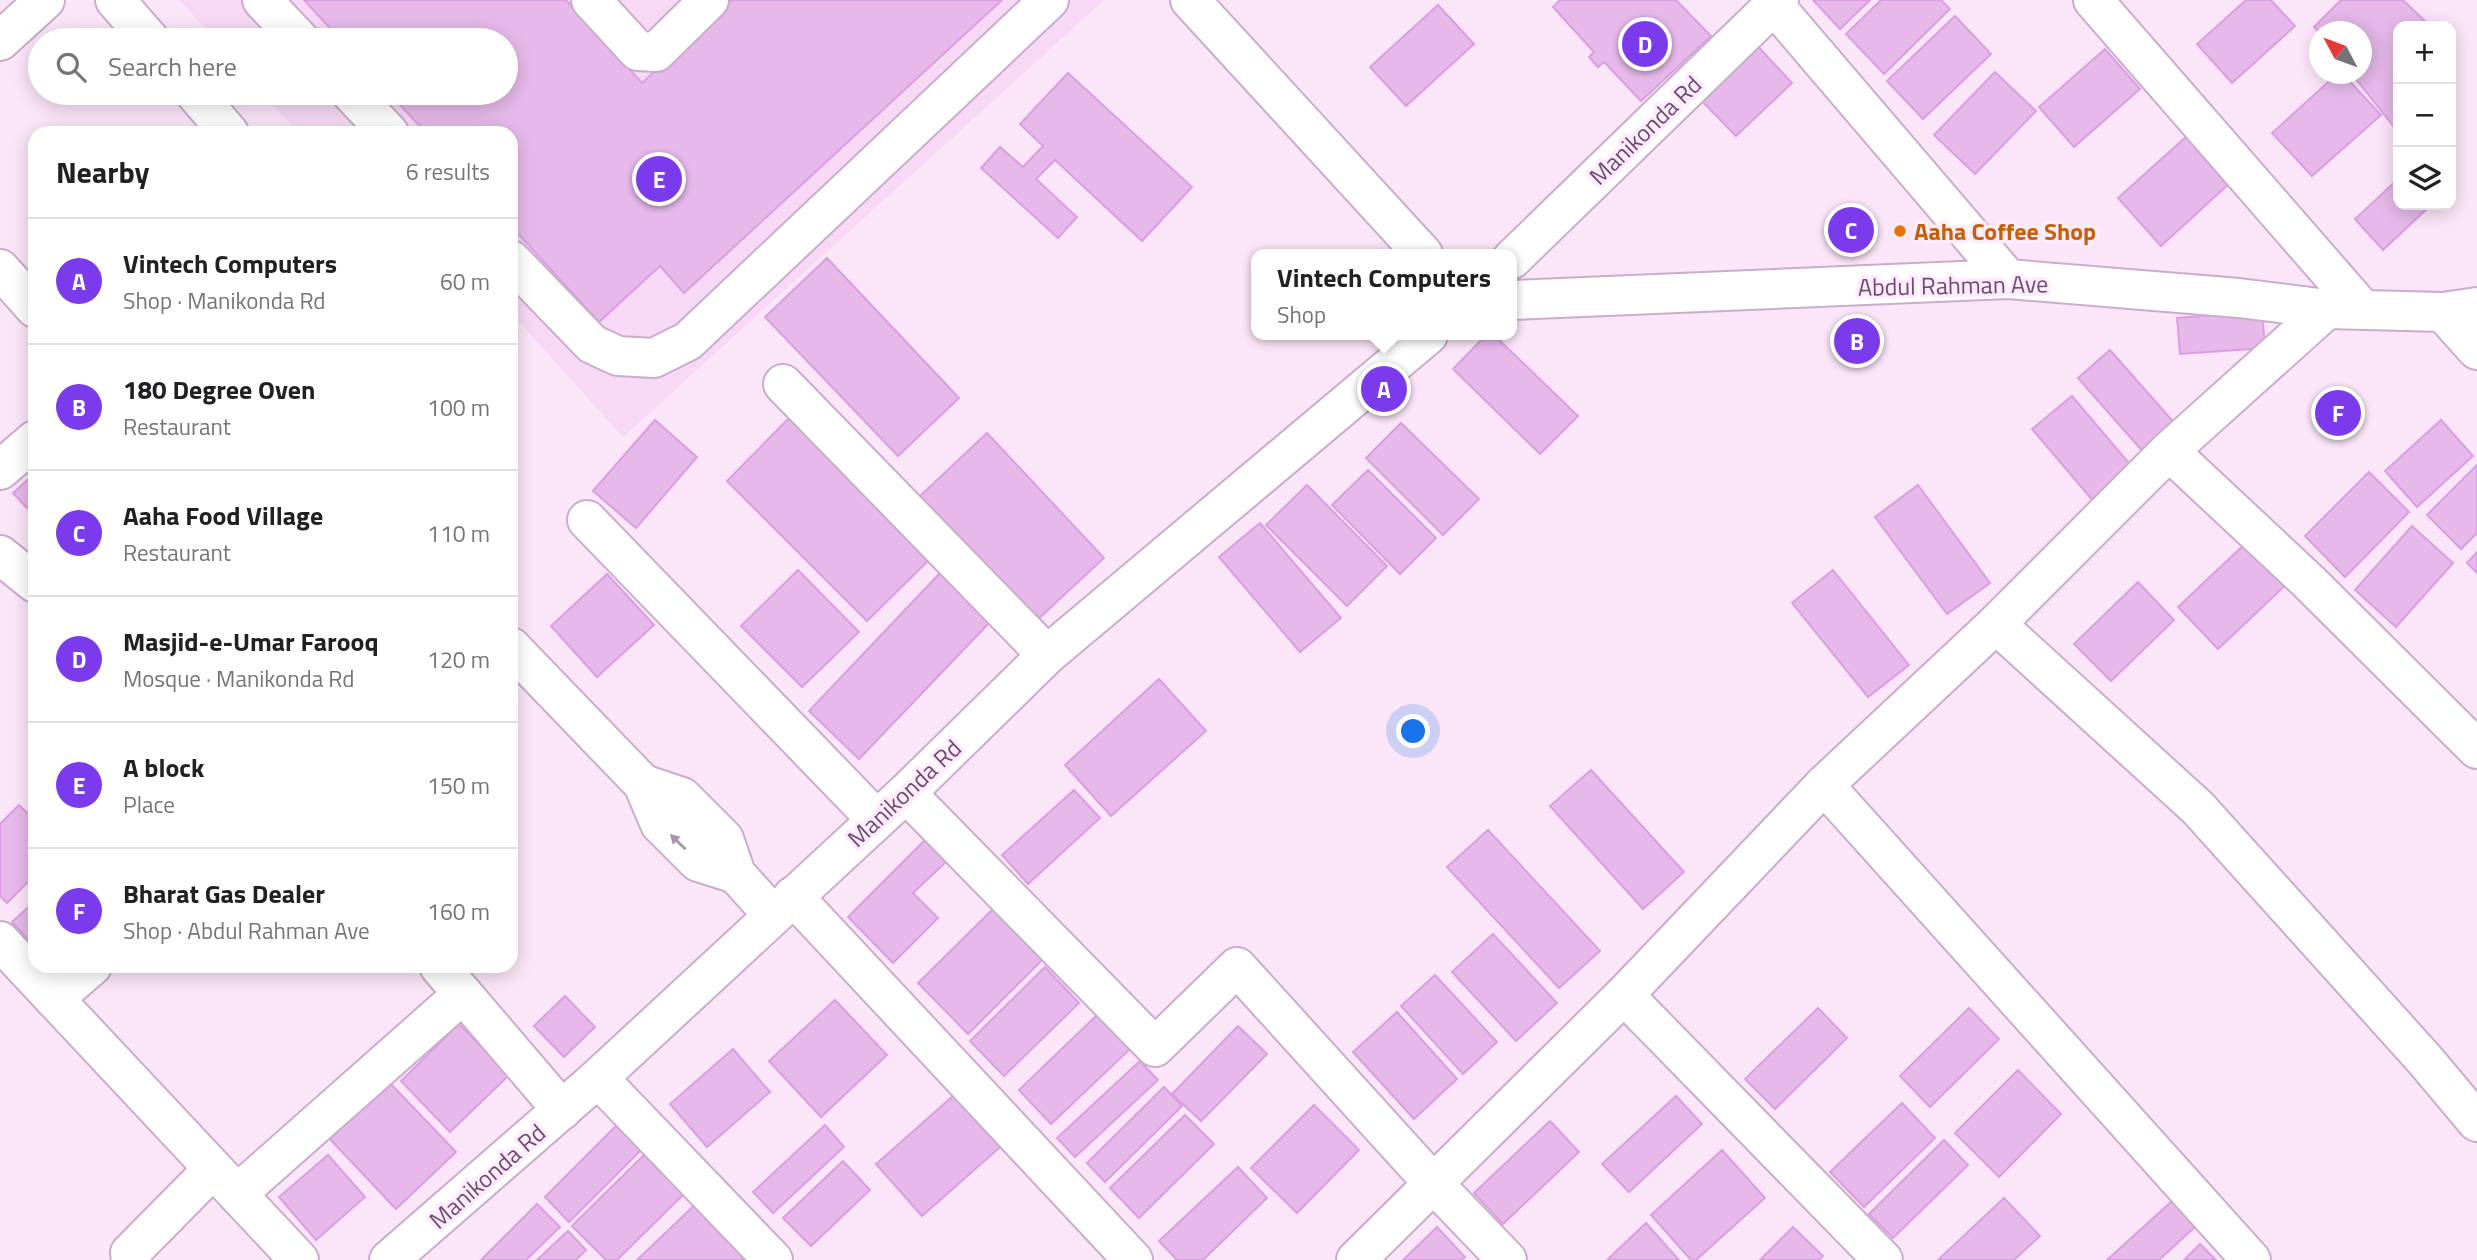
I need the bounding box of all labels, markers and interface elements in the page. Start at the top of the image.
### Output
pin: D [1622,18,1668,70]
north arrow [2309,21,2372,84]
map controls [2393,21,2456,210]
button: + [2393,21,2456,84]
search box [28,28,518,105]
text: Search here [108,47,237,86]
icon: search [52,48,90,86]
street label: Manikonda Rd [1581,67,1709,193]
button: − [2393,84,2456,147]
button: layers [2393,147,2456,210]
text: Nearby [56,149,149,195]
pin: E [636,153,682,205]
text: 6 results [406,154,490,189]
pin: C [1828,204,1874,256]
place label: Aaha Coffee Shop [1914,213,2096,249]
marker: Aaha Coffee Shop [1892,223,1908,239]
text: Vintech Computers [123,244,337,283]
popup [1251,249,1517,340]
text: Vintech Computers [1277,258,1491,297]
text: A [72,264,86,299]
text: 60 m [440,264,490,299]
street label: Abdul Rahman Ave [1857,265,2049,305]
text: Shop · Manikonda Rd [123,283,326,318]
text: Shop [1277,297,1326,332]
pin: B [1834,315,1880,367]
pin: A [1361,363,1407,415]
text: 180 Degree Oven [123,370,315,409]
pin: F [2315,387,2361,439]
text: B [72,390,86,425]
text: 100 m [427,390,490,425]
text: Restaurant [123,409,231,444]
text: Aaha Food Village [123,496,323,535]
text: C [73,516,85,551]
text: 110 m [427,516,490,551]
text: Restaurant [123,535,231,570]
text: Masjid-e-Umar Farooq [123,622,379,661]
text: D [72,642,86,677]
text: 120 m [427,642,490,677]
text: Mosque · Manikonda Rd [123,661,354,696]
your location [1396,714,1430,748]
street label: Manikonda Rd [839,731,969,855]
text: A block [123,748,204,787]
text: E [73,768,85,803]
text: 150 m [427,768,490,803]
text: Place [123,787,175,822]
one-way arrow [670,834,687,850]
text: Bharat Gas Dealer [123,874,325,913]
text: F [73,894,85,929]
text: 160 m [427,894,490,929]
text: Shop · Abdul Rahman Ave [123,913,370,948]
street label: Manikonda Rd [421,1115,553,1237]

